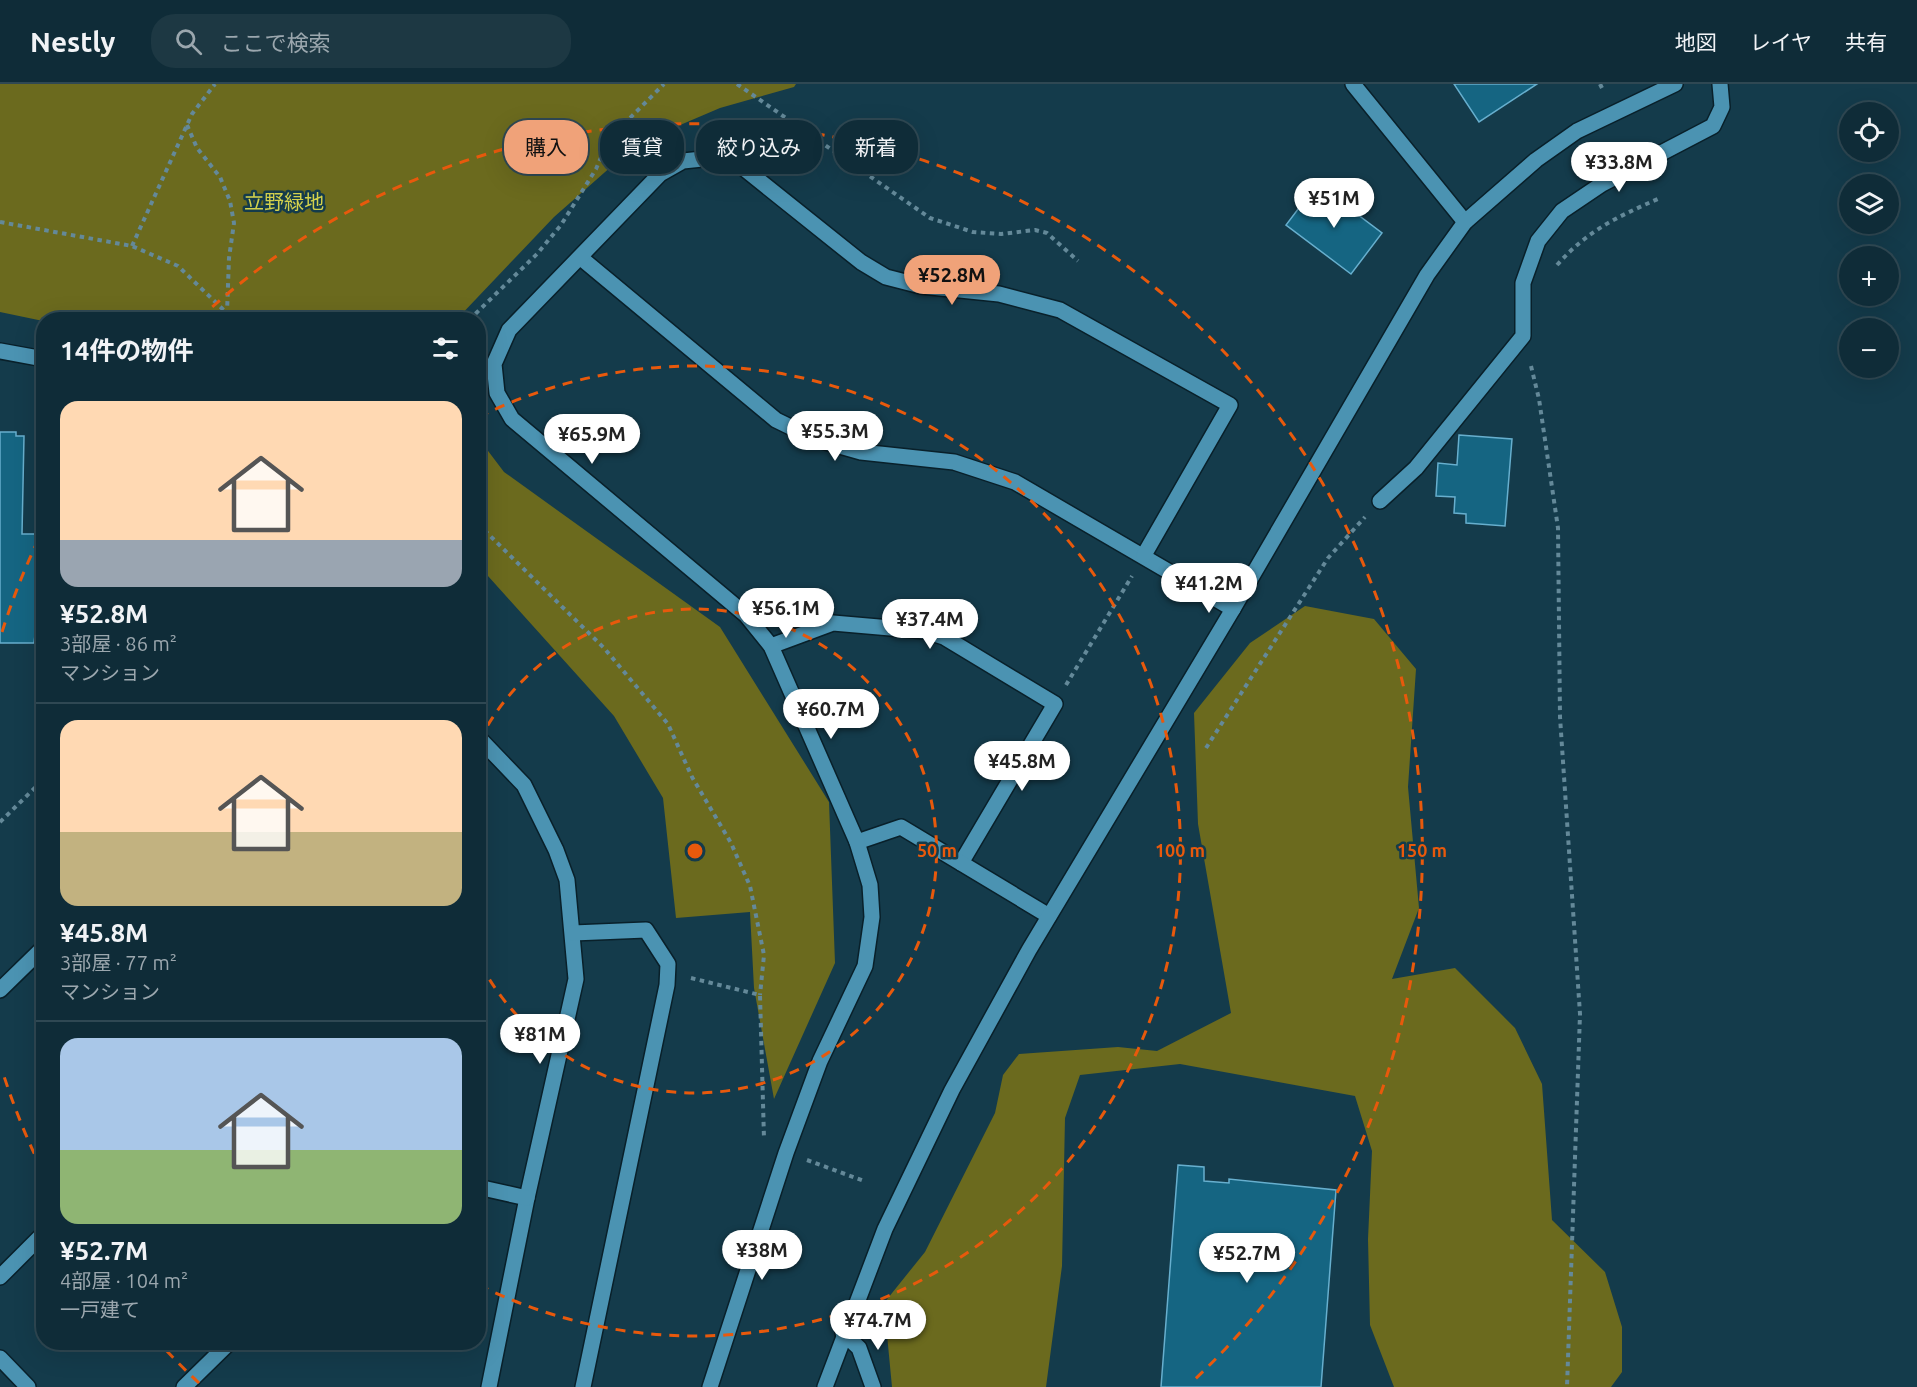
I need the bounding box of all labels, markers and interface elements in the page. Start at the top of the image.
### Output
search box [151,14,571,68]
icon: search [172,25,205,58]
text: Nestly [30,26,115,57]
text: ここで検索 [220,30,330,55]
text: 地図 [1675,30,1717,54]
text: レイヤ [1750,30,1812,54]
text: 共有 [1845,30,1887,54]
map controls [1839,102,1899,378]
button: locate [1839,102,1899,162]
chip: 購入 [504,120,588,174]
chip: 賃貸 [600,120,684,174]
chip: 絞り込み [696,120,822,174]
chip: 新着 [834,120,918,174]
pin: ¥33.8M [1570,142,1668,193]
text: ¥33.8M [1585,150,1653,173]
button: layers [1839,174,1899,234]
pin: ¥51M [1298,178,1370,229]
text: ¥51M [1308,186,1360,209]
park label: 立野緑地 [244,190,324,213]
button: + [1839,246,1899,306]
pin: ¥52.8M [903,255,1001,306]
text: ¥52.8M [918,263,986,286]
button: − [1839,318,1899,378]
icon: filters [429,332,462,365]
text: 14件の物件 [60,336,193,365]
pin: ¥55.3M [786,411,884,462]
pin: ¥65.9M [543,414,641,465]
text: ¥55.3M [801,419,869,442]
text: ¥65.9M [558,422,626,445]
icon: home [207,440,315,548]
pin: ¥41.2M [1160,563,1258,614]
text: ¥41.2M [1175,571,1243,594]
pin: ¥56.1M [737,588,835,639]
text: ¥56.1M [752,596,820,619]
text: ¥52.8M [60,599,148,628]
pin: ¥37.4M [881,599,979,650]
text: ¥37.4M [896,607,964,630]
text: 3部屋 · 86 m² [60,632,177,655]
text: マンション [60,661,160,684]
pin: ¥60.7M [782,689,880,740]
text: ¥60.7M [797,697,865,720]
pin: ¥45.8M [973,741,1071,792]
text: ¥45.8M [988,749,1056,772]
icon: home [207,759,315,867]
text: 50 m [917,840,957,860]
text: 100 m [1155,840,1205,860]
text: 150 m [1397,840,1447,860]
centre of rings [685,841,705,861]
text: ¥45.8M [60,918,148,947]
text: 3部屋 · 77 m² [60,951,177,974]
text: マンション [60,980,160,1003]
pin: ¥81M [504,1014,576,1065]
text: ¥81M [514,1022,566,1045]
icon: home [207,1077,315,1185]
pin: ¥38M [726,1230,798,1281]
pin: ¥52.7M [1198,1233,1296,1284]
text: ¥52.7M [60,1236,148,1265]
text: ¥38M [736,1238,788,1261]
text: ¥52.7M [1213,1241,1281,1264]
text: 4部屋 · 104 m² [60,1269,188,1292]
text: 一戸建て [60,1298,140,1321]
pin: ¥74.7M [829,1300,927,1351]
text: ¥74.7M [844,1308,912,1331]

